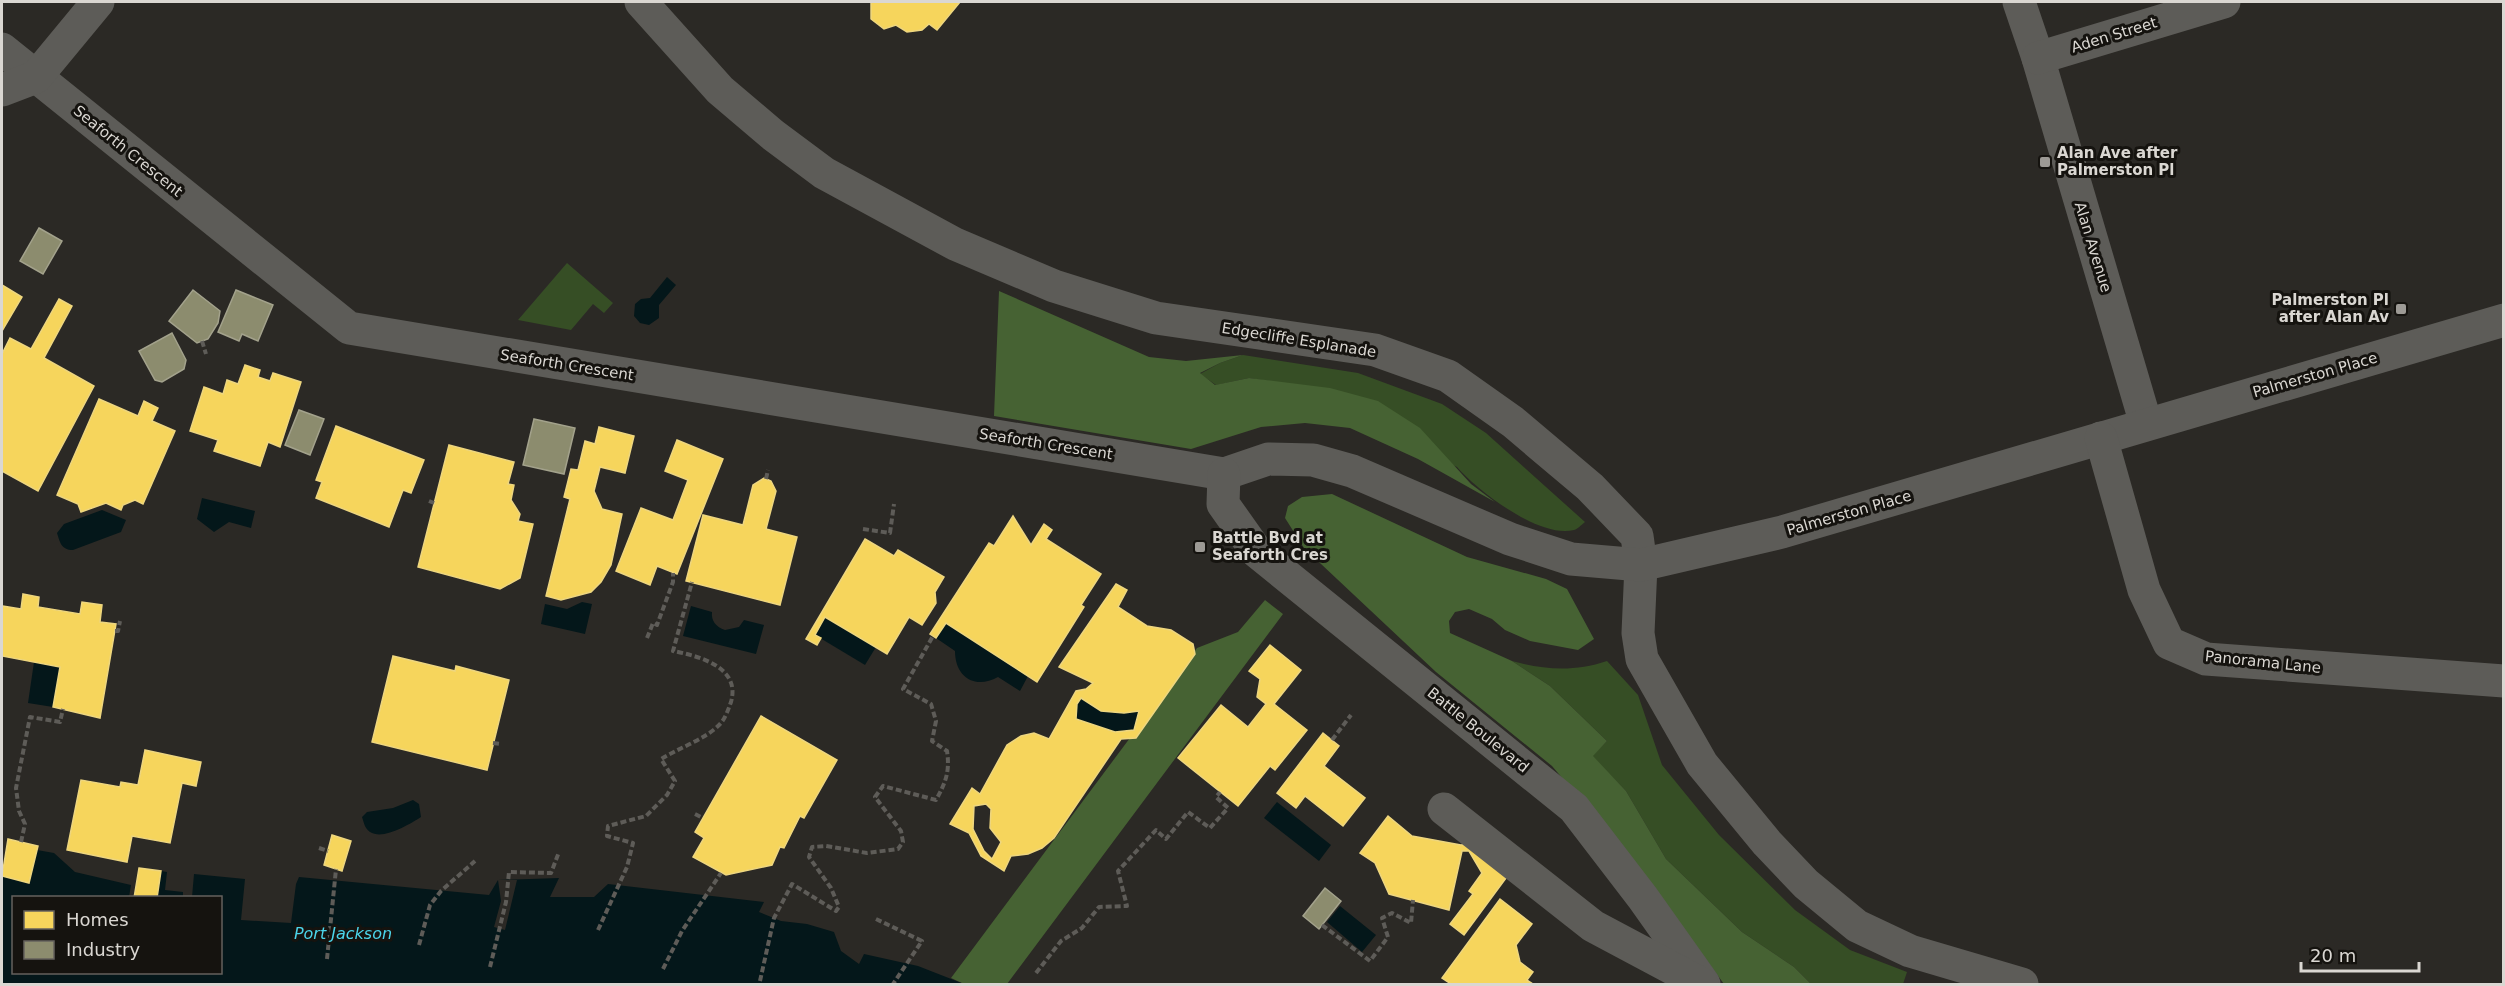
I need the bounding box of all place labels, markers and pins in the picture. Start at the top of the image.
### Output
place label: Alan Ave after Palmerston Pl [2057,144,2178,179]
marker: Alan Ave after Palmerston Pl [2038,155,2052,169]
place label: Palmerston Pl after Alan Av [2272,291,2389,326]
marker: Palmerston Pl after Alan Av [2394,302,2408,316]
place label: Battle Bvd at Seaforth Cres [1212,529,1328,564]
marker: Battle Bvd at Seaforth Cres [1193,540,1207,554]

